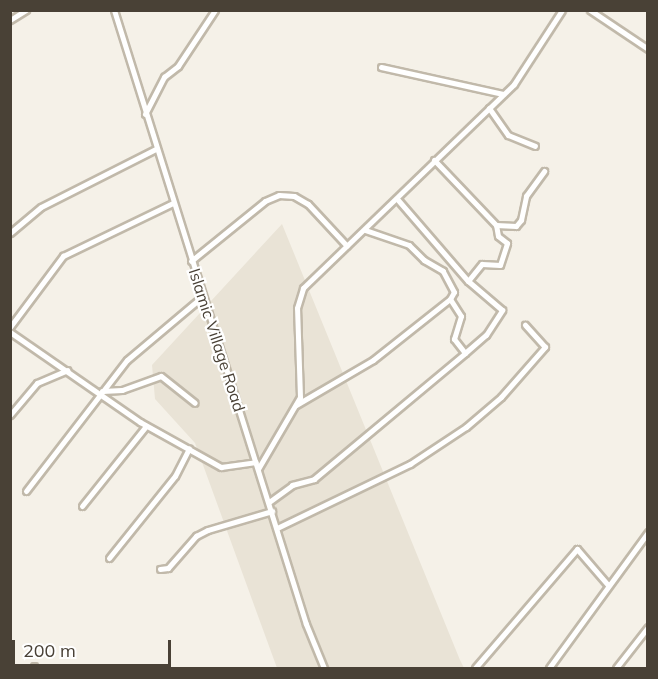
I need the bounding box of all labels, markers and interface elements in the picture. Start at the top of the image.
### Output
street label: Islamic Village Road [185,266,249,414]
scale bar [15,628,174,666]
text: 200 m [23,639,76,662]

